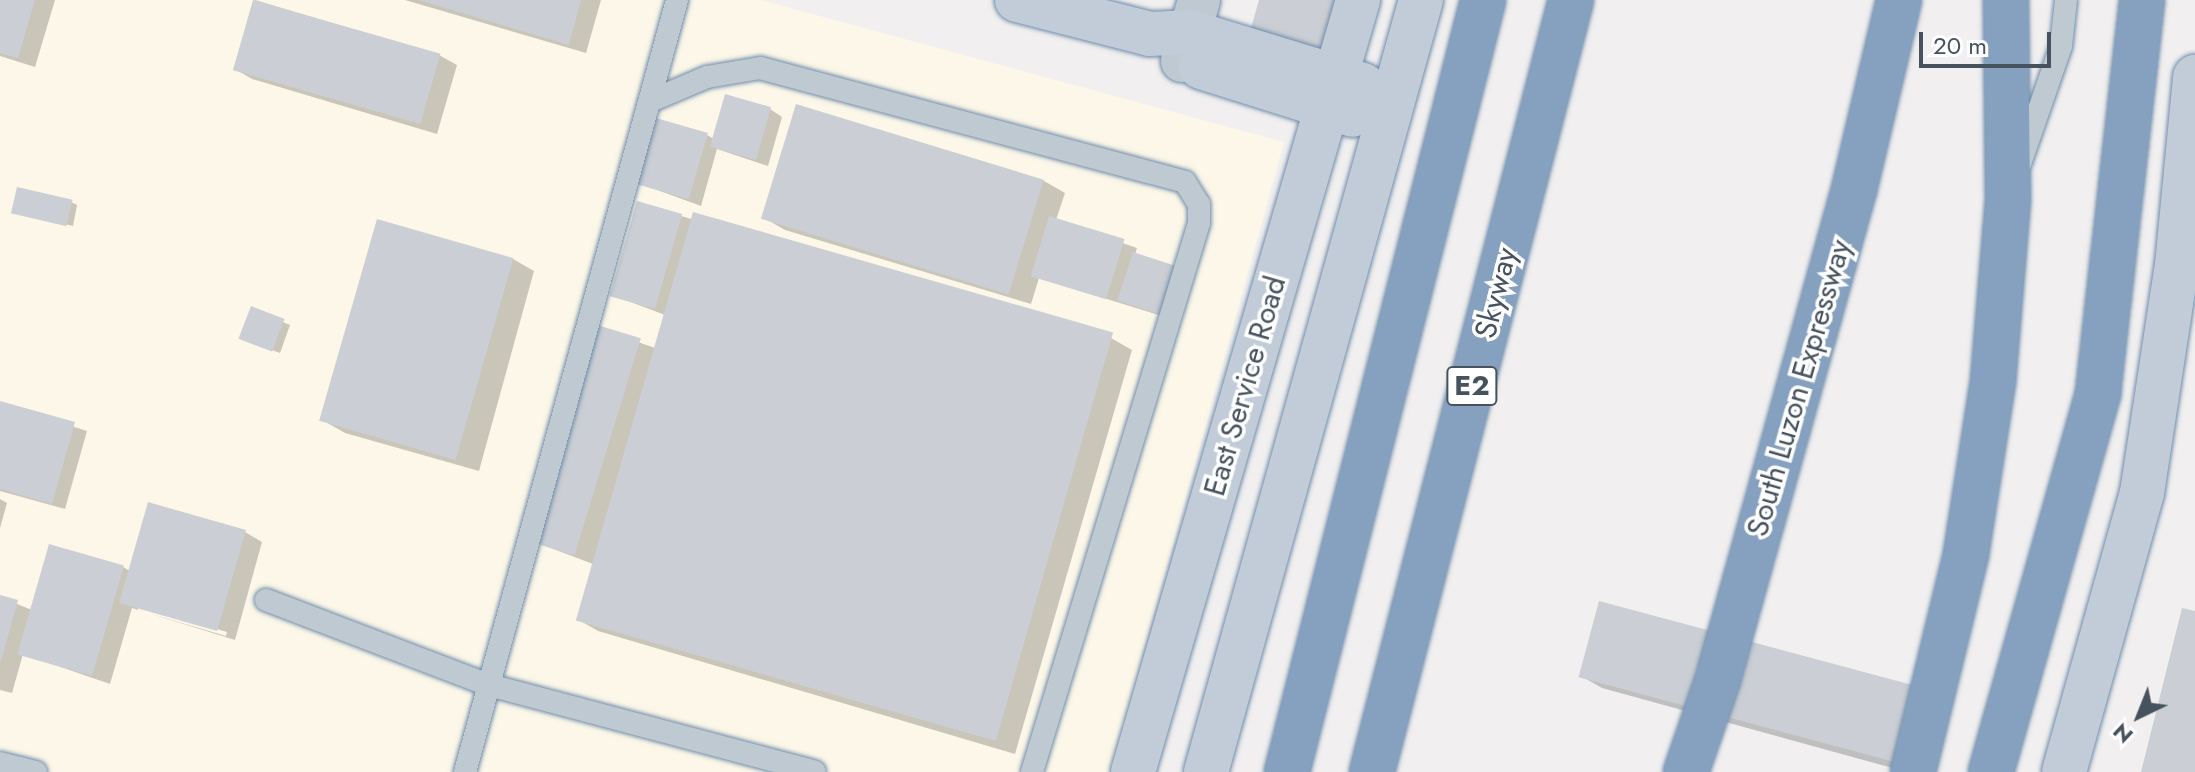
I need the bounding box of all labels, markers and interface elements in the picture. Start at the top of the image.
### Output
scale bar [1923,16,2055,66]
text: 20 m [1933,28,1987,63]
street label: South Luzon Expressway [1739,235,1859,541]
street label: Skyway [1467,244,1525,342]
street label: East Service Road [1196,272,1294,500]
road number: E2 [1446,362,1498,410]
north arrow [2099,676,2179,756]
text: N [2105,716,2140,751]

